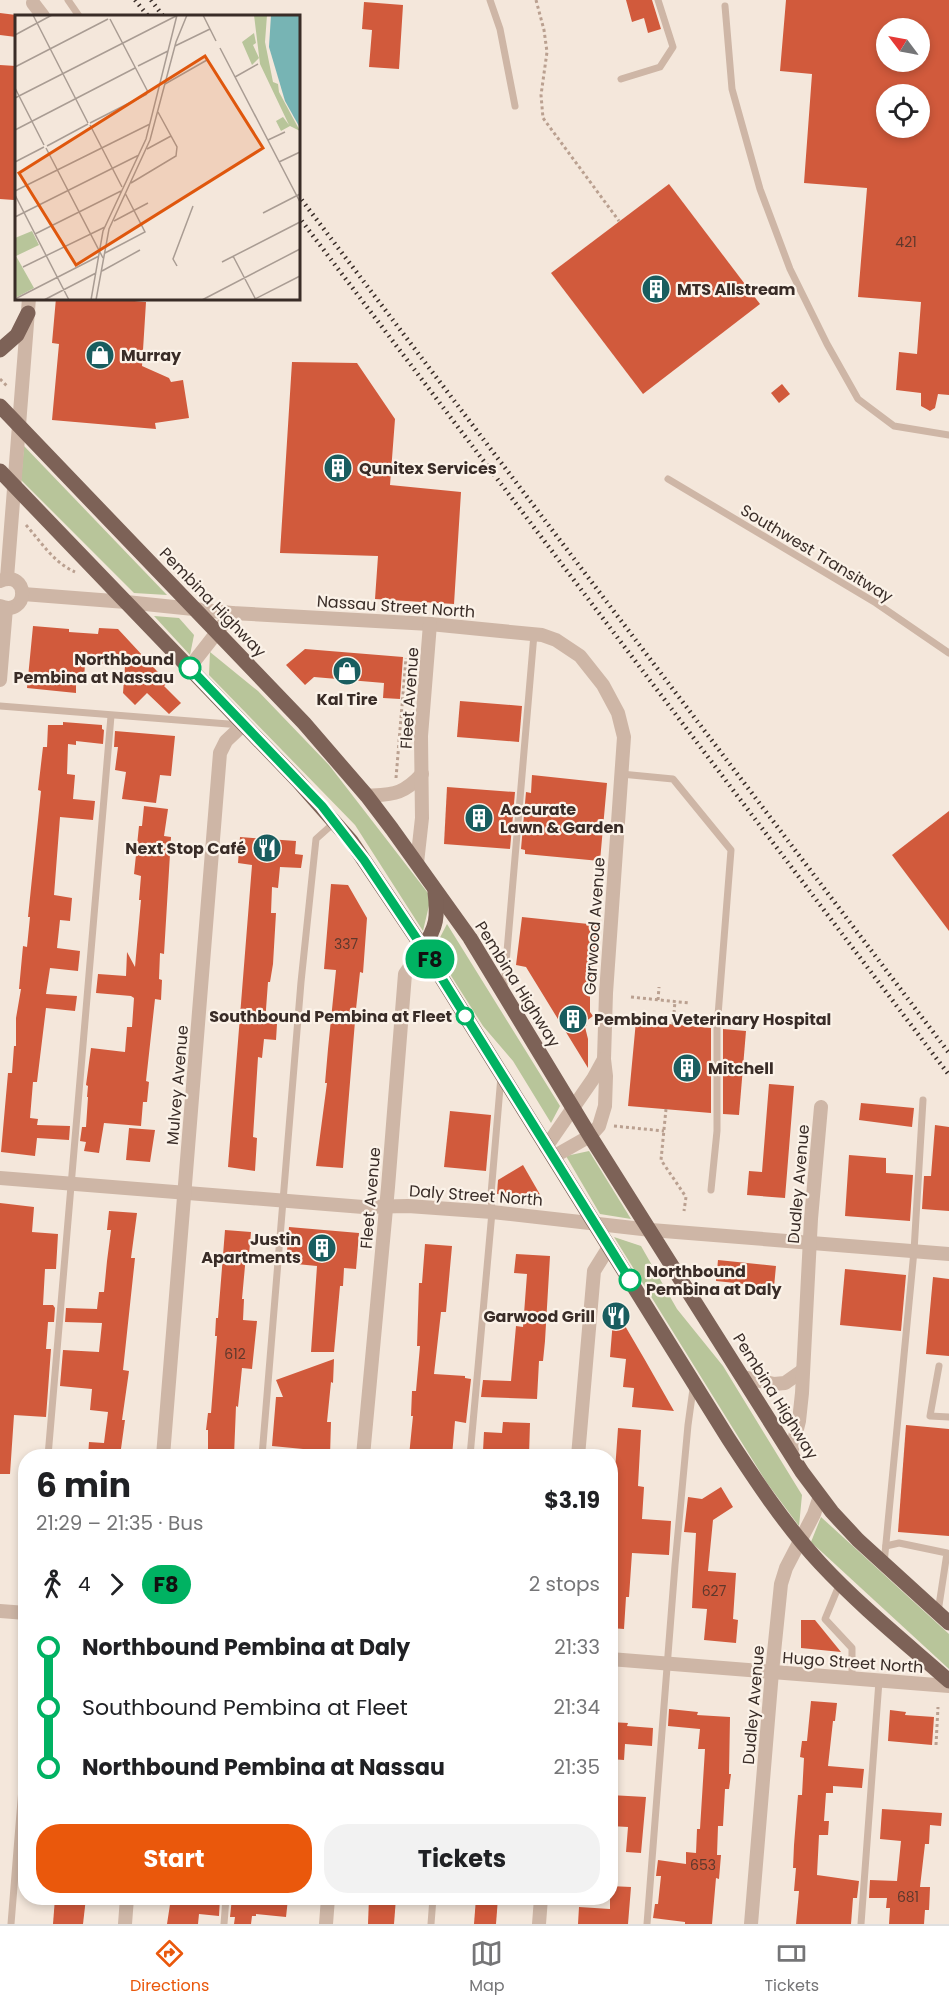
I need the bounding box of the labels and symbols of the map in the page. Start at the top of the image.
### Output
inset map [15,15,300,300]
north arrow [876,18,930,72]
house number: 421 [895,232,917,252]
building icon: MTS Allstream [640,273,672,305]
place label: MTS Allstream [677,278,796,301]
shop icon: Murray [84,339,116,371]
place label: Murray [121,344,182,367]
building icon: Qunitex Services [322,452,354,484]
place label: Qunitex Services [359,457,497,480]
street label: Southwest Transitway [736,499,897,608]
street label: Pembina Highway [154,542,271,662]
street label: Nassau Street North [316,589,476,624]
street label: Fleet Avenue [394,646,425,750]
place label: Northbound Pembina at Nassau [13,648,174,689]
shop icon: Kal Tire [331,655,363,687]
marker: Northbound Pembina at Nassau [179,657,201,679]
place label: Kal Tire [316,688,378,711]
place label: Accurate Lawn & Garden [500,798,624,839]
building icon: Accurate Lawn & Garden [463,802,495,834]
restaurant icon: Next Stop Café [251,832,283,864]
place label: Next Stop Café [125,837,246,860]
street label: Garwood Avenue [578,856,611,996]
street label: Pembina Highway [469,917,566,1052]
house number: 337 [334,934,358,954]
line badge: F8 [403,940,457,978]
building icon: Pembina Veterinary Hospital [557,1003,589,1035]
place label: Southbound Pembina at Fleet [209,1005,452,1028]
marker: Southbound Pembina at Fleet [456,1007,474,1025]
place label: Pembina Veterinary Hospital [594,1008,831,1031]
street label: Mulvey Avenue [161,1024,194,1146]
building icon: Mitchell [671,1052,703,1084]
place label: Mitchell [708,1057,774,1080]
street label: Dudley Avenue [782,1123,815,1245]
street label: Fleet Avenue [355,1146,386,1250]
street label: Daly Street North [408,1179,544,1212]
place label: Justin Apartments [201,1228,301,1269]
building icon: Justin Apartments [306,1232,338,1264]
place label: Northbound Pembina at Daly [646,1260,782,1301]
marker: Northbound Pembina at Daly [619,1269,641,1291]
restaurant icon: Garwood Grill [600,1300,632,1332]
place label: Garwood Grill [483,1305,595,1328]
street label: Pembina Highway [727,1329,824,1464]
house number: 612 [224,1344,246,1364]
house number: 627 [702,1581,727,1601]
street label: Dudley Avenue [737,1644,770,1766]
street label: Hugo Street North [782,1646,924,1679]
house number: 653 [690,1855,716,1875]
house number: 681 [897,1887,919,1907]

